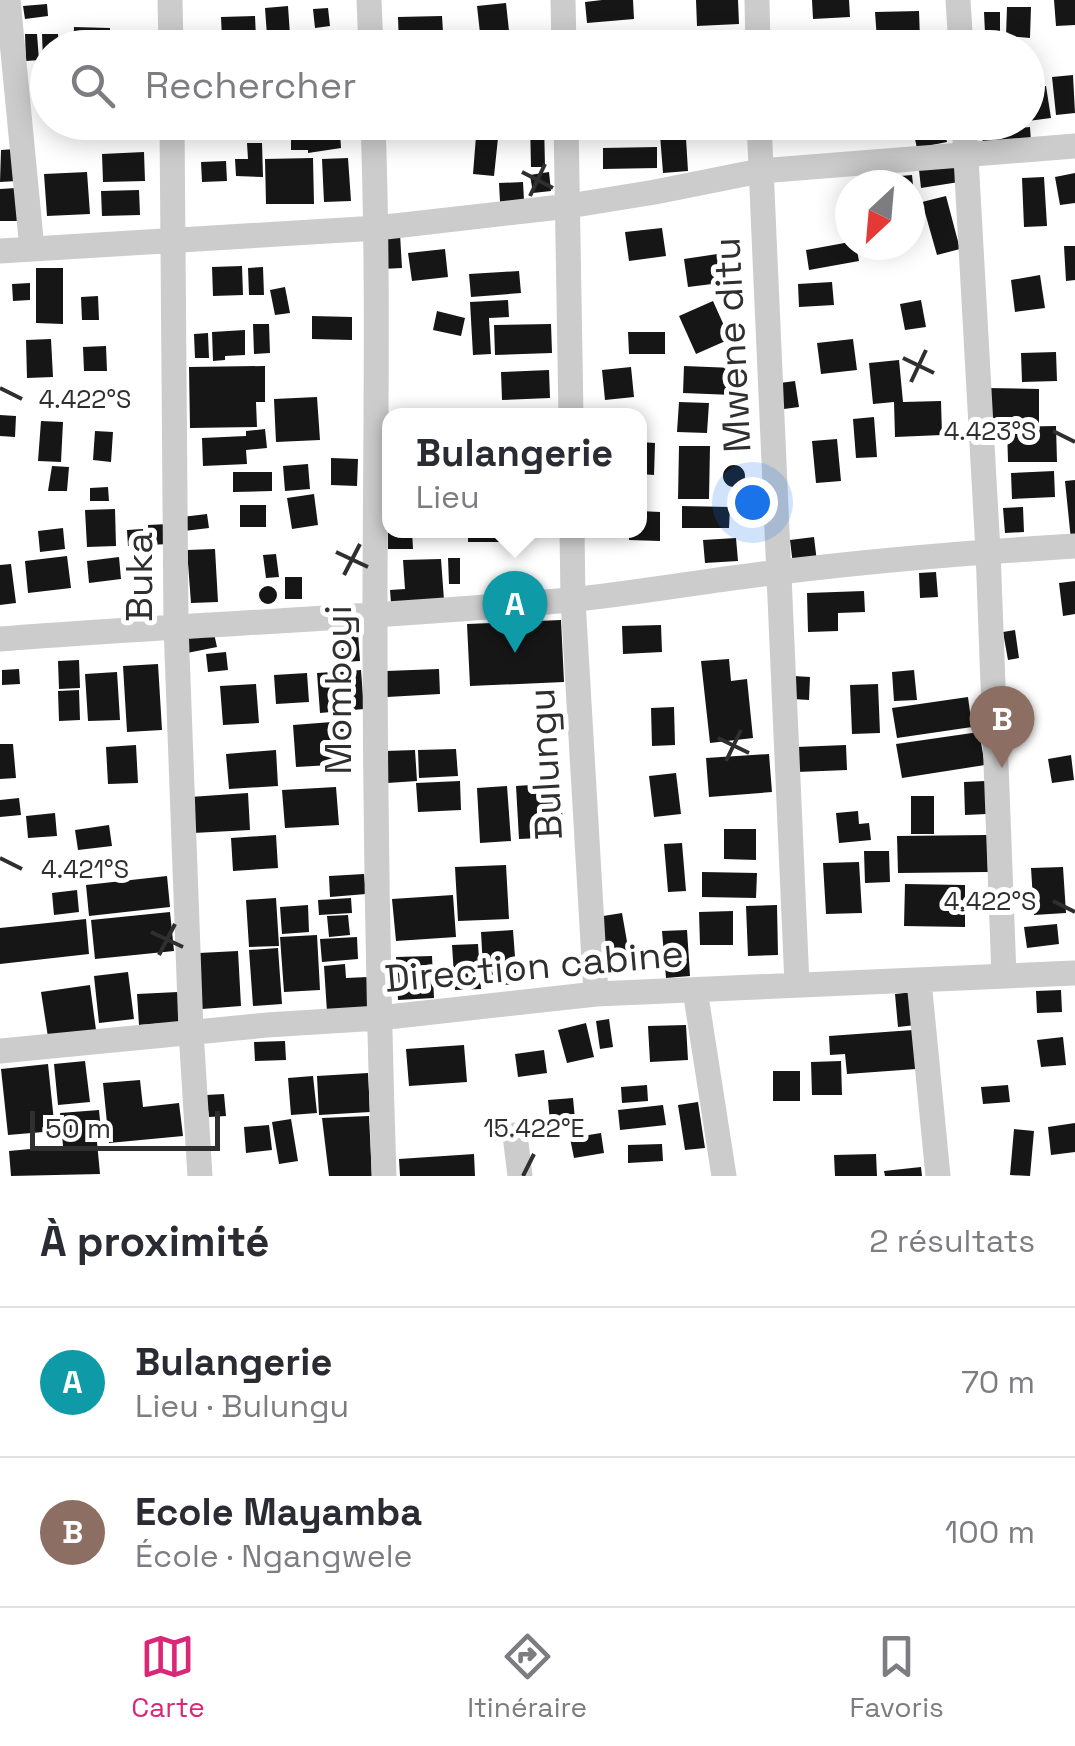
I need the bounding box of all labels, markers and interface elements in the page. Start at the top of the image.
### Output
search box [30,30,1045,140]
icon: search [65,58,120,113]
text: Rechercher [145,61,356,109]
north arrow [835,170,925,260]
street label: Mwene ditu [702,236,762,454]
text: 4.422°S [39,383,131,415]
popup [382,408,647,538]
text: 4.423°S [944,415,1036,447]
text: Bulangerie [416,429,613,477]
text: Lieu [416,477,480,517]
your location [727,477,778,528]
street label: Buka [115,532,163,622]
pin: A [482,570,548,653]
street label: Momboyi [314,605,362,775]
pin: B [970,686,1034,768]
street label: Bulungu [517,687,573,841]
text: 4.421°S [41,853,129,885]
text: 4.422°S [944,885,1036,917]
street label: Direction cabine [382,929,686,1003]
scale bar [30,1106,220,1150]
text: 50 m [45,1110,111,1146]
text: 15.422°E [483,1112,585,1144]
text: À proximité [40,1215,270,1268]
text: 2 résultats [869,1221,1035,1261]
text: Bulangerie [135,1338,332,1386]
text: A [62,1362,83,1402]
text: 70 m [961,1362,1035,1402]
text: Lieu · Bulungu [135,1386,349,1426]
text: Ecole Mayamba [135,1488,422,1536]
text: B [62,1512,83,1552]
text: 100 m [945,1512,1035,1552]
text: École · Ngangwele [135,1536,413,1576]
tab: Carte [131,1629,205,1725]
tab: Itinéraire [467,1629,587,1725]
tab: Favoris [850,1629,944,1725]

